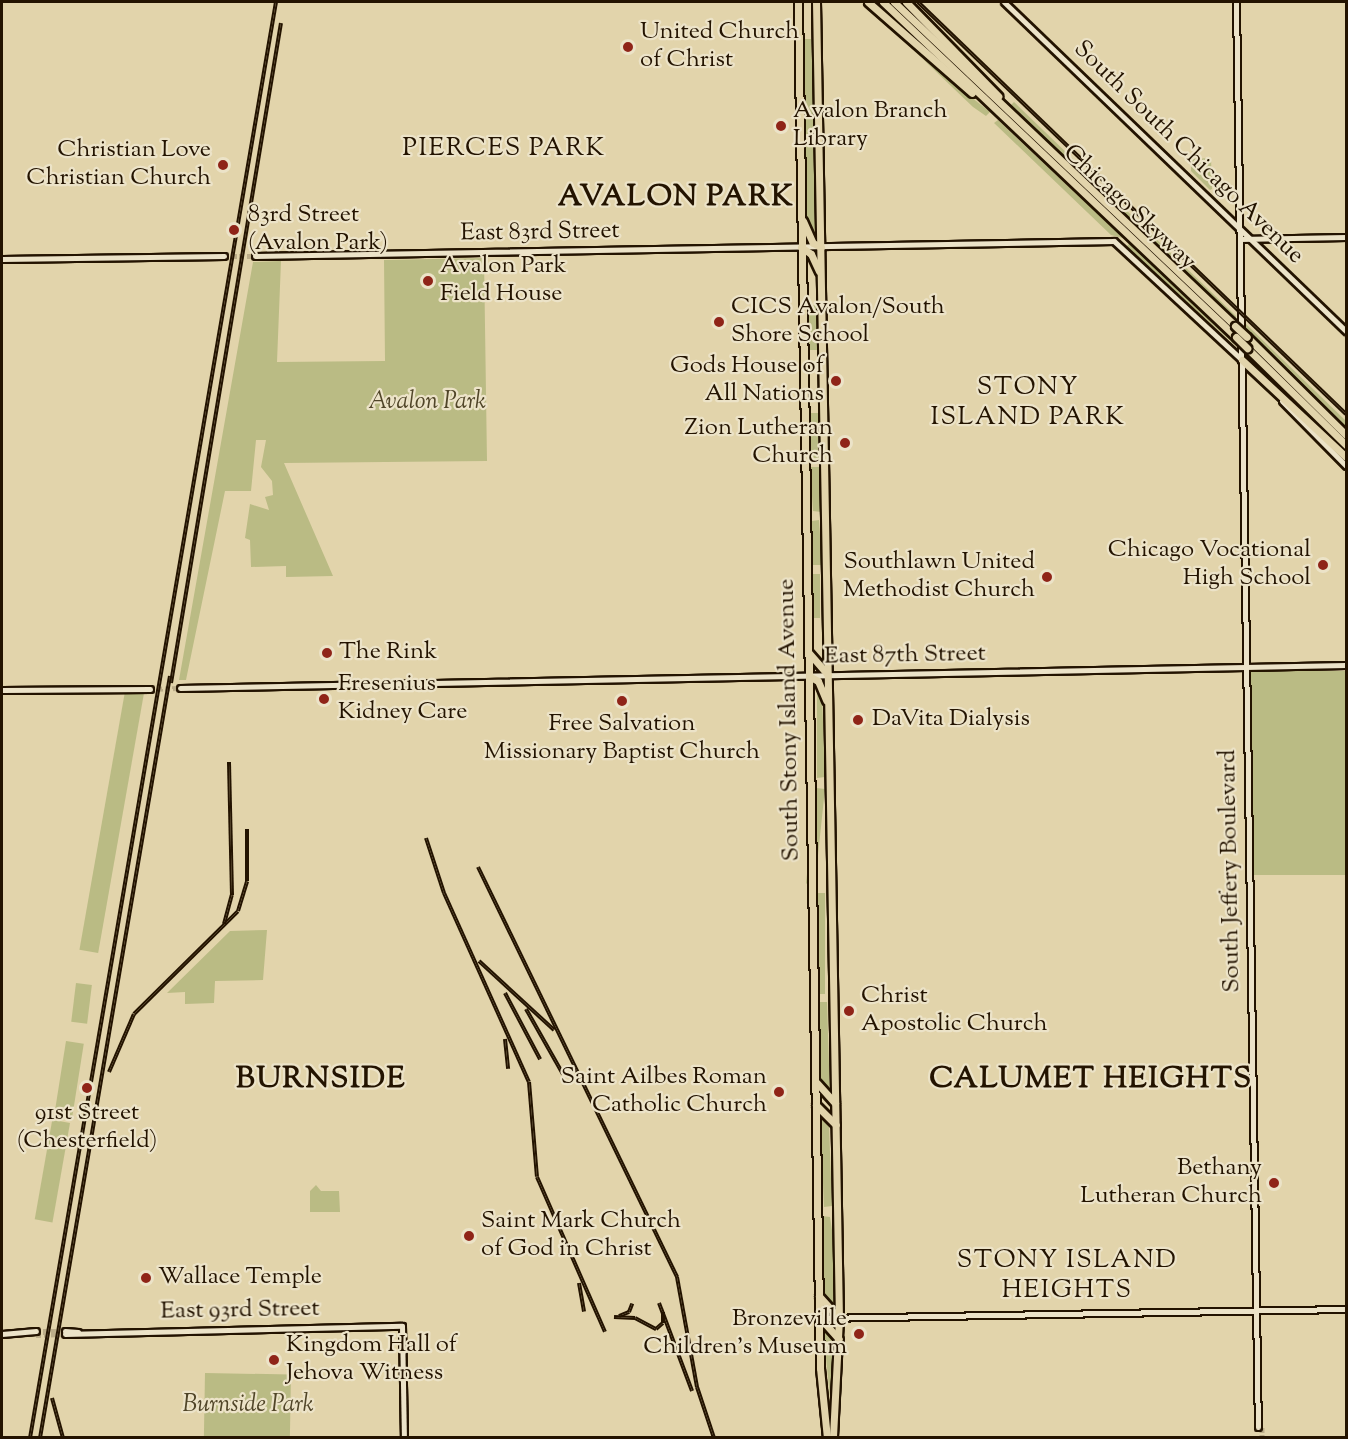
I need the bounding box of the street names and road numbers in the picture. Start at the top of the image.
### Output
street label: South South Chicago Avenue [1067,35,1309,271]
street label: Chicago Skyway [1057,139,1201,277]
street label: East 83rd Street [460,217,620,249]
street label: South Stony Island Avenue [773,578,807,862]
street label: East 87th Street [824,640,986,672]
street label: South Jeffery Boulevard [1214,749,1248,993]
street label: East 93rd Street [160,1295,320,1327]

